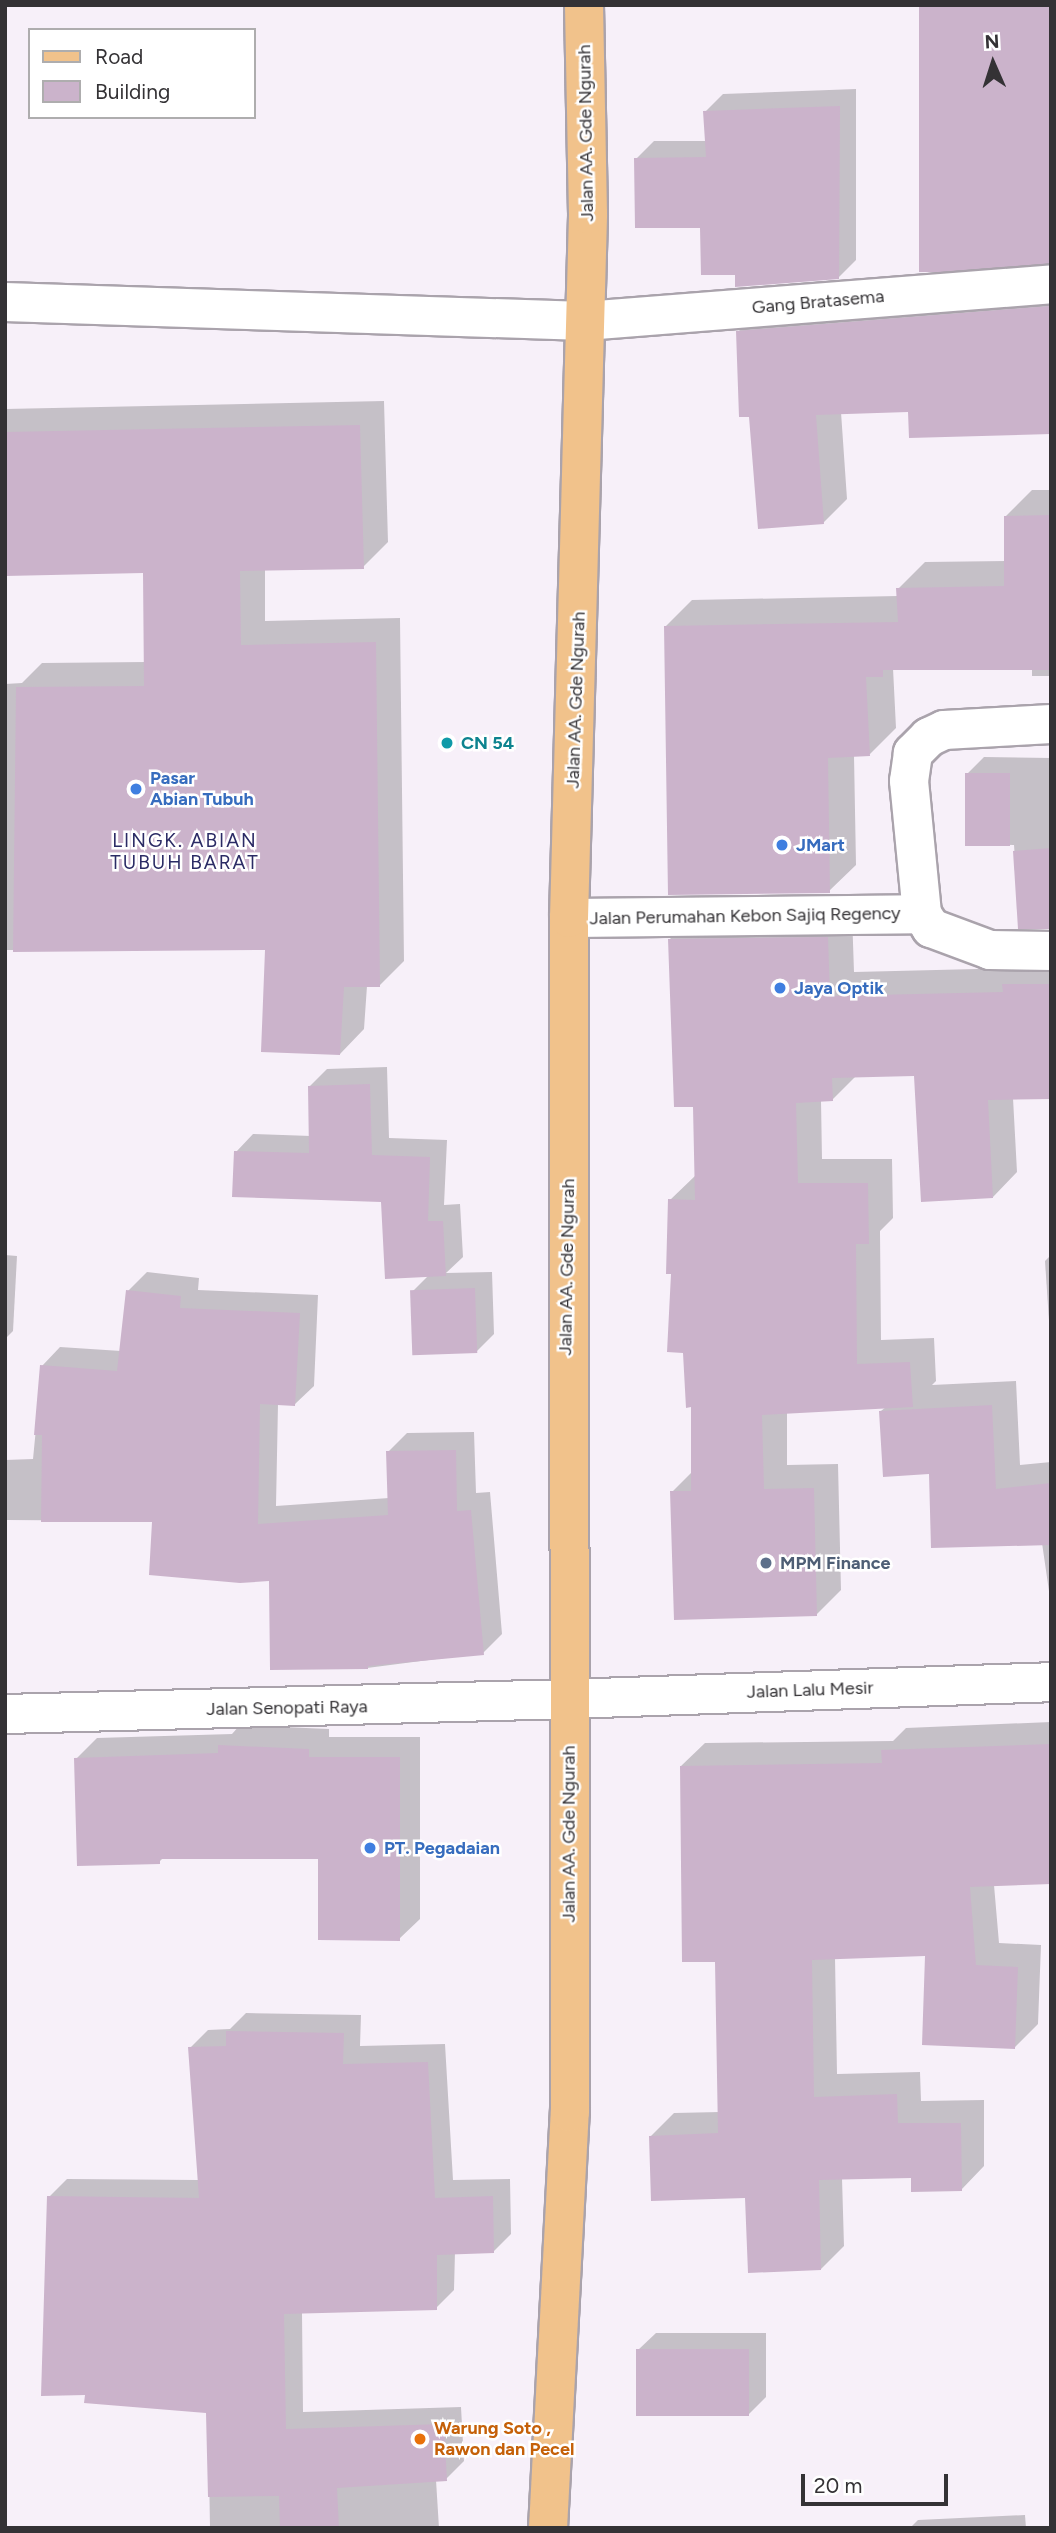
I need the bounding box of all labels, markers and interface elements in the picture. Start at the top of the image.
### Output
legend [28,28,256,119]
north arrow [958,28,1028,98]
text: N [984,30,1000,53]
text: Road [95,44,143,69]
street label: Jalan AA. Gde Ngurah [574,44,598,222]
text: Building [95,79,170,104]
street label: Gang Bratasema [751,285,885,319]
street label: Jalan AA. Gde Ngurah [562,611,590,789]
place label: CN 54 [461,732,514,754]
marker: CN 54 [439,735,455,751]
place label: Pasar Abian Tubuh [150,768,254,810]
marker: Pasar Abian Tubuh [128,781,144,797]
district label: LINGK. ABIAN TUBUH BARAT [112,830,258,874]
place label: JMart [796,834,845,856]
marker: JMart [774,837,790,853]
street label: Jalan Perumahan Kebon Sajiq Regency [589,902,901,930]
place label: Jaya Optik [794,977,884,999]
marker: Jaya Optik [772,980,788,996]
street label: Jalan AA. Gde Ngurah [555,1178,579,1356]
place label: MPM Finance [780,1552,891,1574]
marker: MPM Finance [758,1555,774,1571]
street label: Jalan Lalu Mesir [746,1677,874,1703]
street label: Jalan Senopati Raya [206,1696,368,1720]
street label: Jalan AA. Gde Ngurah [558,1746,580,1922]
place label: PT. Pegadaian [384,1837,500,1859]
marker: PT. Pegadaian [362,1840,378,1856]
place label: Warung Soto , Rawon dan Pecel [434,2418,574,2460]
marker: Warung Soto , Rawon dan Pecel [412,2431,428,2447]
scale bar [804,2460,951,2504]
text: 20 m [814,2473,862,2498]

